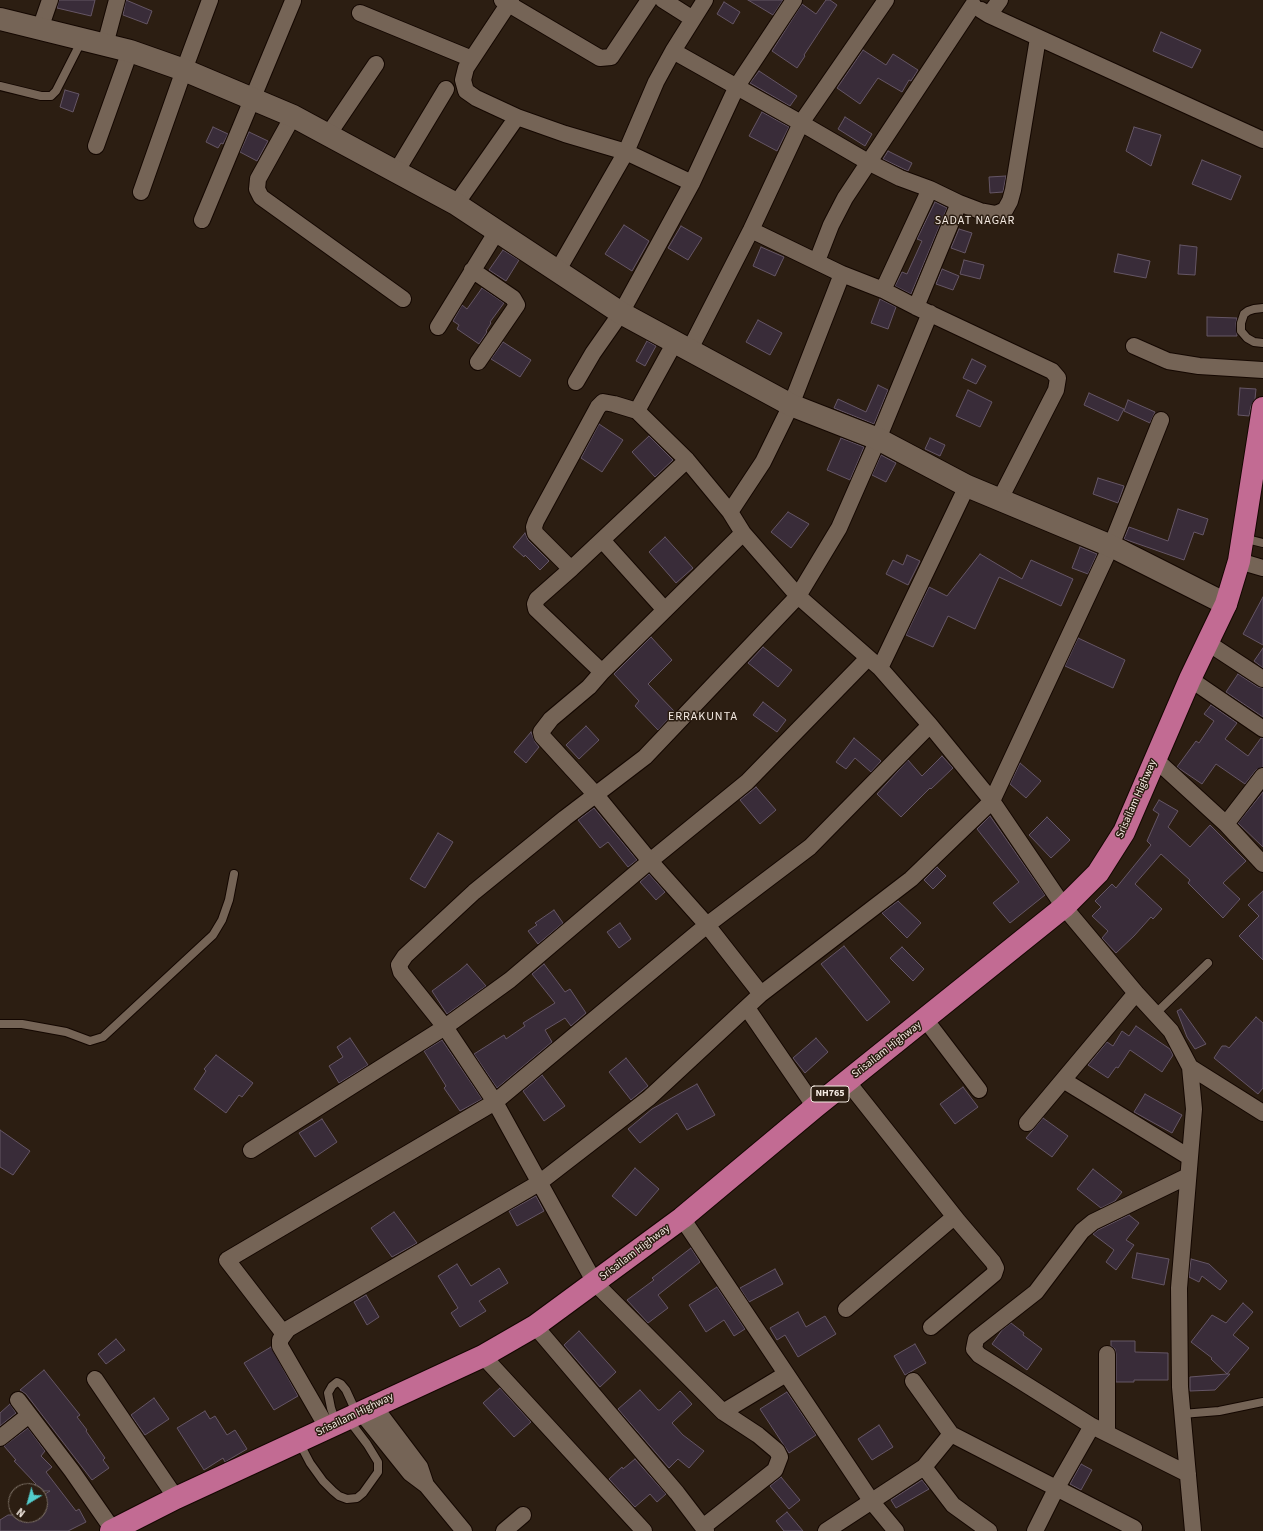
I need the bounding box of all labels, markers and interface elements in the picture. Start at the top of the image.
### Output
district label: SADAT NAGAR [935,214,1015,228]
district label: ERRAKUNTA [668,710,738,724]
street label: Srisailam Highway [1114,758,1160,840]
street label: Srisailam Highway [850,1019,924,1081]
road number: NH765 [811,1086,849,1102]
street label: Srisailam Highway [597,1222,673,1284]
street label: Srisailam Highway [314,1390,396,1440]
north arrow [8,1483,48,1523]
text: N [14,1504,29,1520]

